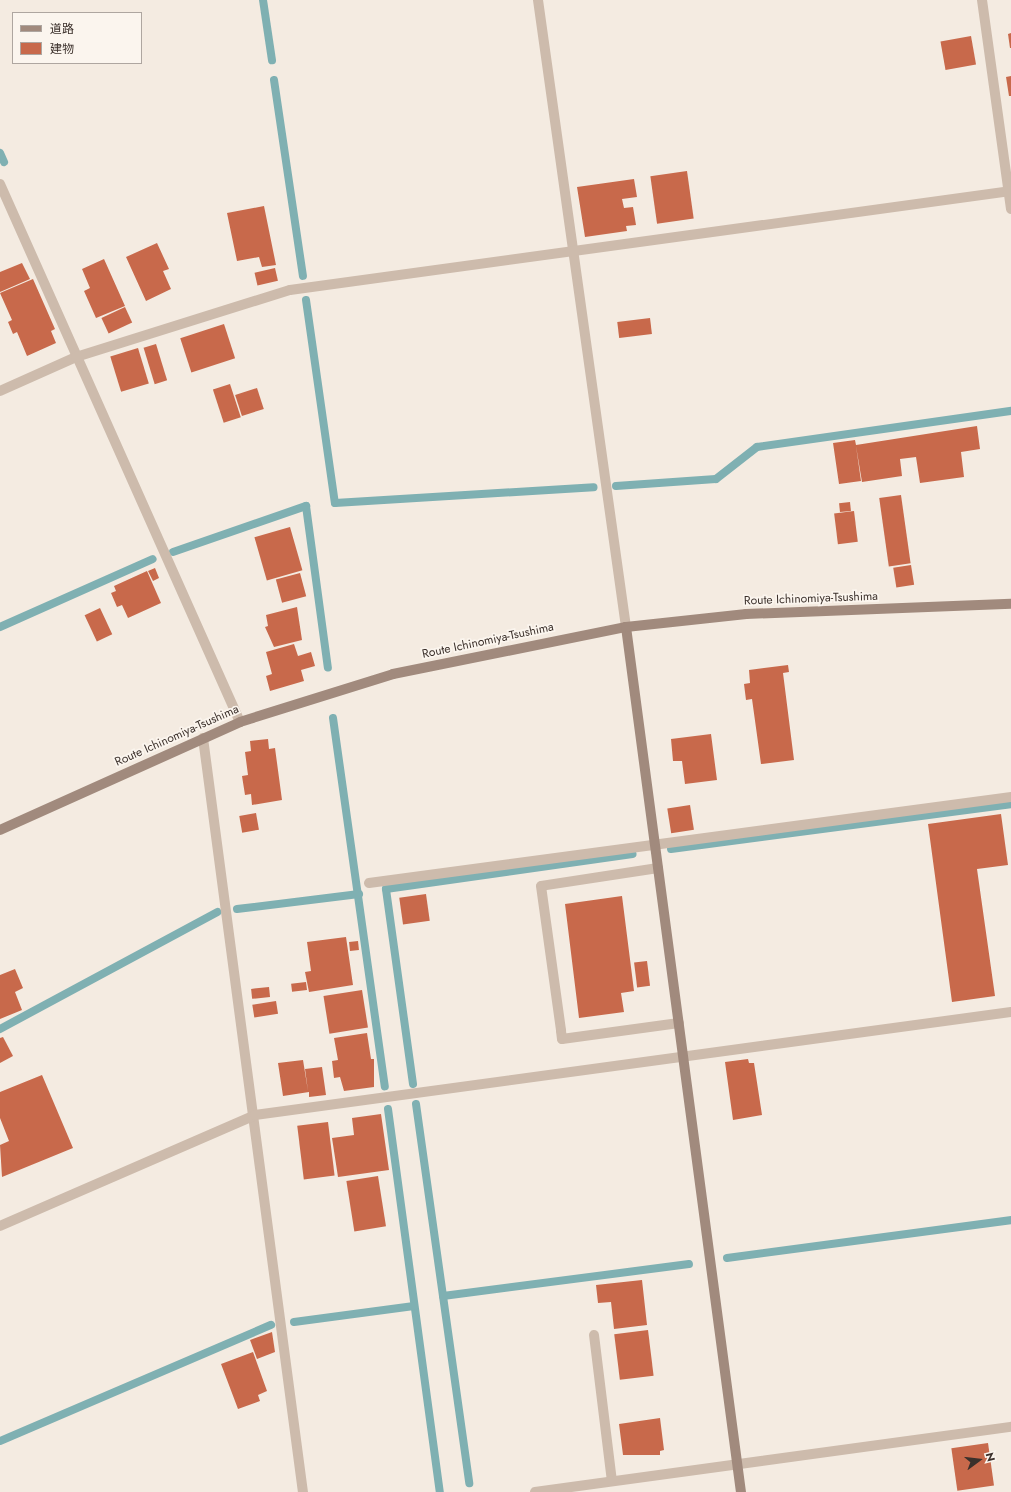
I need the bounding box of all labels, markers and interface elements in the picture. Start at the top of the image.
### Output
legend [12,12,142,64]
text: 道路 [50,20,74,38]
text: 建物 [50,40,74,58]
street label: Route Ichinomiya-Tsushima [744,589,878,609]
street label: Route Ichinomiya-Tsushima [421,620,555,662]
street label: Route Ichinomiya-Tsushima [113,702,241,770]
north arrow [959,1440,999,1480]
text: N [982,1451,999,1463]

